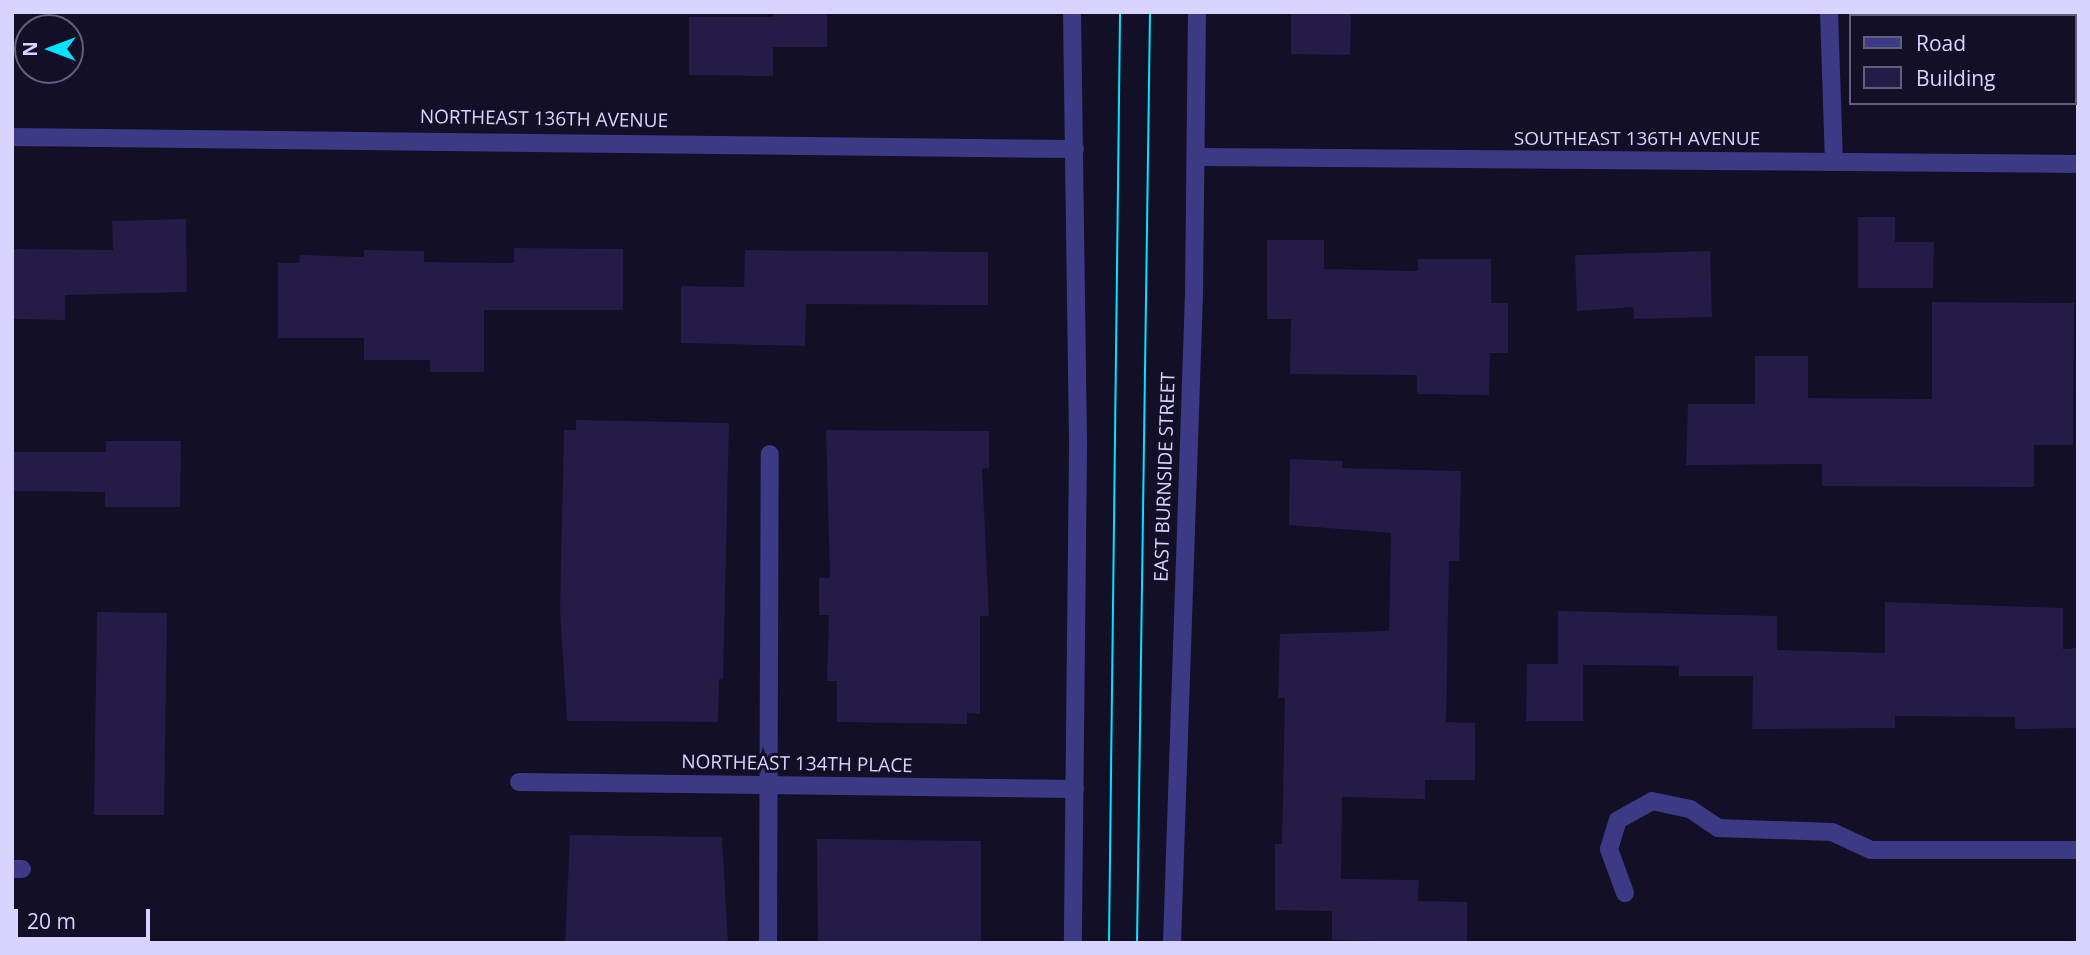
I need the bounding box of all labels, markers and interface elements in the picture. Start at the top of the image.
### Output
north arrow [14,14,84,84]
legend [1848,14,2076,105]
text: Road [1916,29,1966,57]
text: N [17,41,43,57]
text: Building [1916,64,1995,92]
street label: NORTHEAST 136TH AVENUE [420,105,668,133]
street label: SOUTHEAST 136TH AVENUE [1514,128,1760,150]
street label: EAST BURNSIDE STREET [1150,372,1180,582]
street label: NORTHEAST 134TH PLACE [681,751,913,777]
scale bar [18,895,154,939]
text: 20 m [27,907,76,935]

